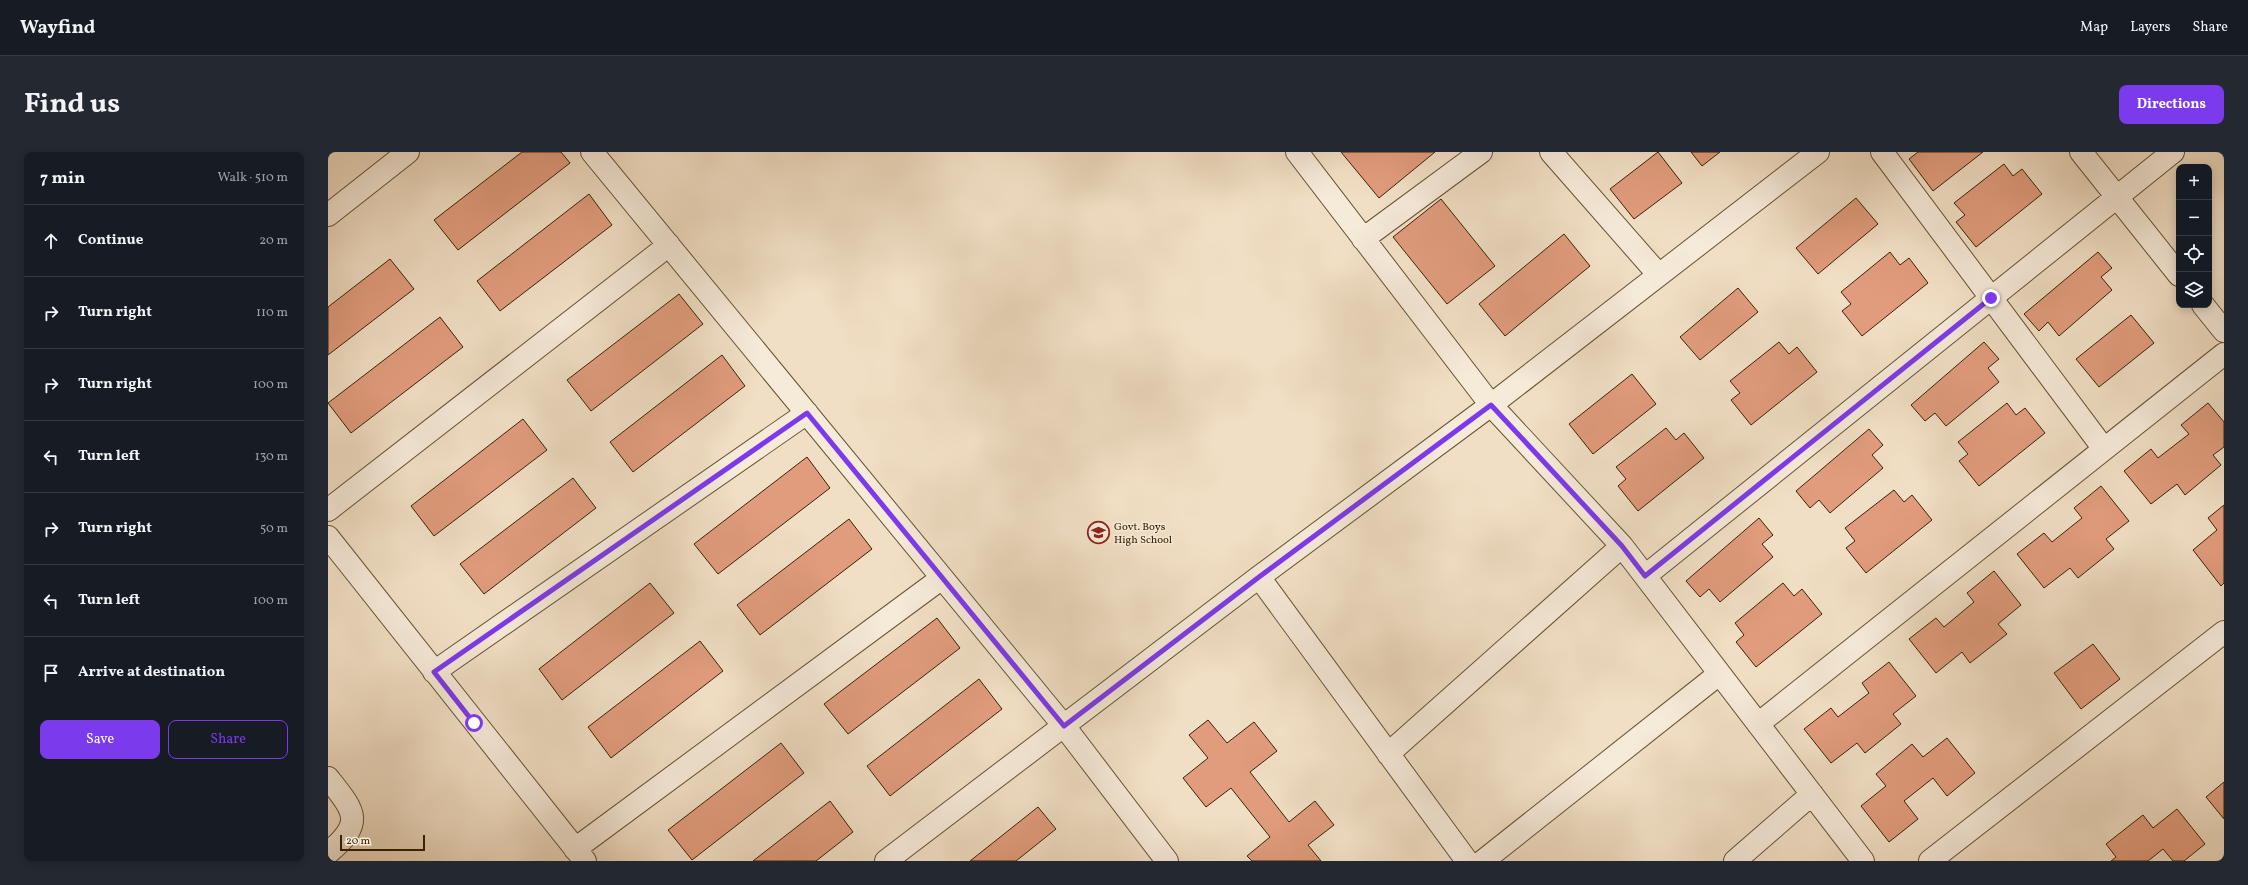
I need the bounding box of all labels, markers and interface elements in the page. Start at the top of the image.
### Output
text: Wayfind [20,15,95,41]
text: Map [2080,18,2108,37]
text: Layers [2130,18,2170,37]
text: Share [2192,18,2228,37]
text: Find us [24,85,120,124]
button: Directions [2119,85,2224,124]
map controls [2176,164,2212,308]
button: + [2176,164,2212,200]
text: 7 min [40,167,85,190]
text: Walk · 510 m [217,169,288,187]
button: − [2176,200,2212,236]
icon: ahead [40,230,62,252]
text: Continue [78,230,143,251]
text: 20 m [259,232,288,250]
button: locate [2176,236,2212,272]
button: layers [2176,272,2212,308]
route end [1982,289,2000,307]
icon: right [40,302,62,324]
text: Turn right [78,302,152,323]
text: 110 m [256,304,288,322]
icon: right [40,374,62,396]
text: Turn right [78,374,152,395]
text: 100 m [253,376,288,394]
icon: left [40,446,62,468]
text: Turn left [78,446,140,467]
text: 130 m [255,448,288,466]
icon: right [40,518,62,540]
text: Turn right [78,518,152,539]
text: 50 m [260,520,288,538]
school or university icon: Govt. Boys High School [1085,520,1111,546]
place label: Govt. Boys High School [1114,520,1172,548]
icon: left [40,590,62,612]
text: Turn left [78,590,140,611]
text: 100 m [253,592,288,610]
icon: arrive [40,662,62,684]
text: Arrive at destination [78,662,225,683]
route start [465,714,483,732]
button: Save [40,720,160,759]
button: Share [168,720,288,759]
scale bar [340,833,425,852]
text: 20 m [346,834,370,849]

